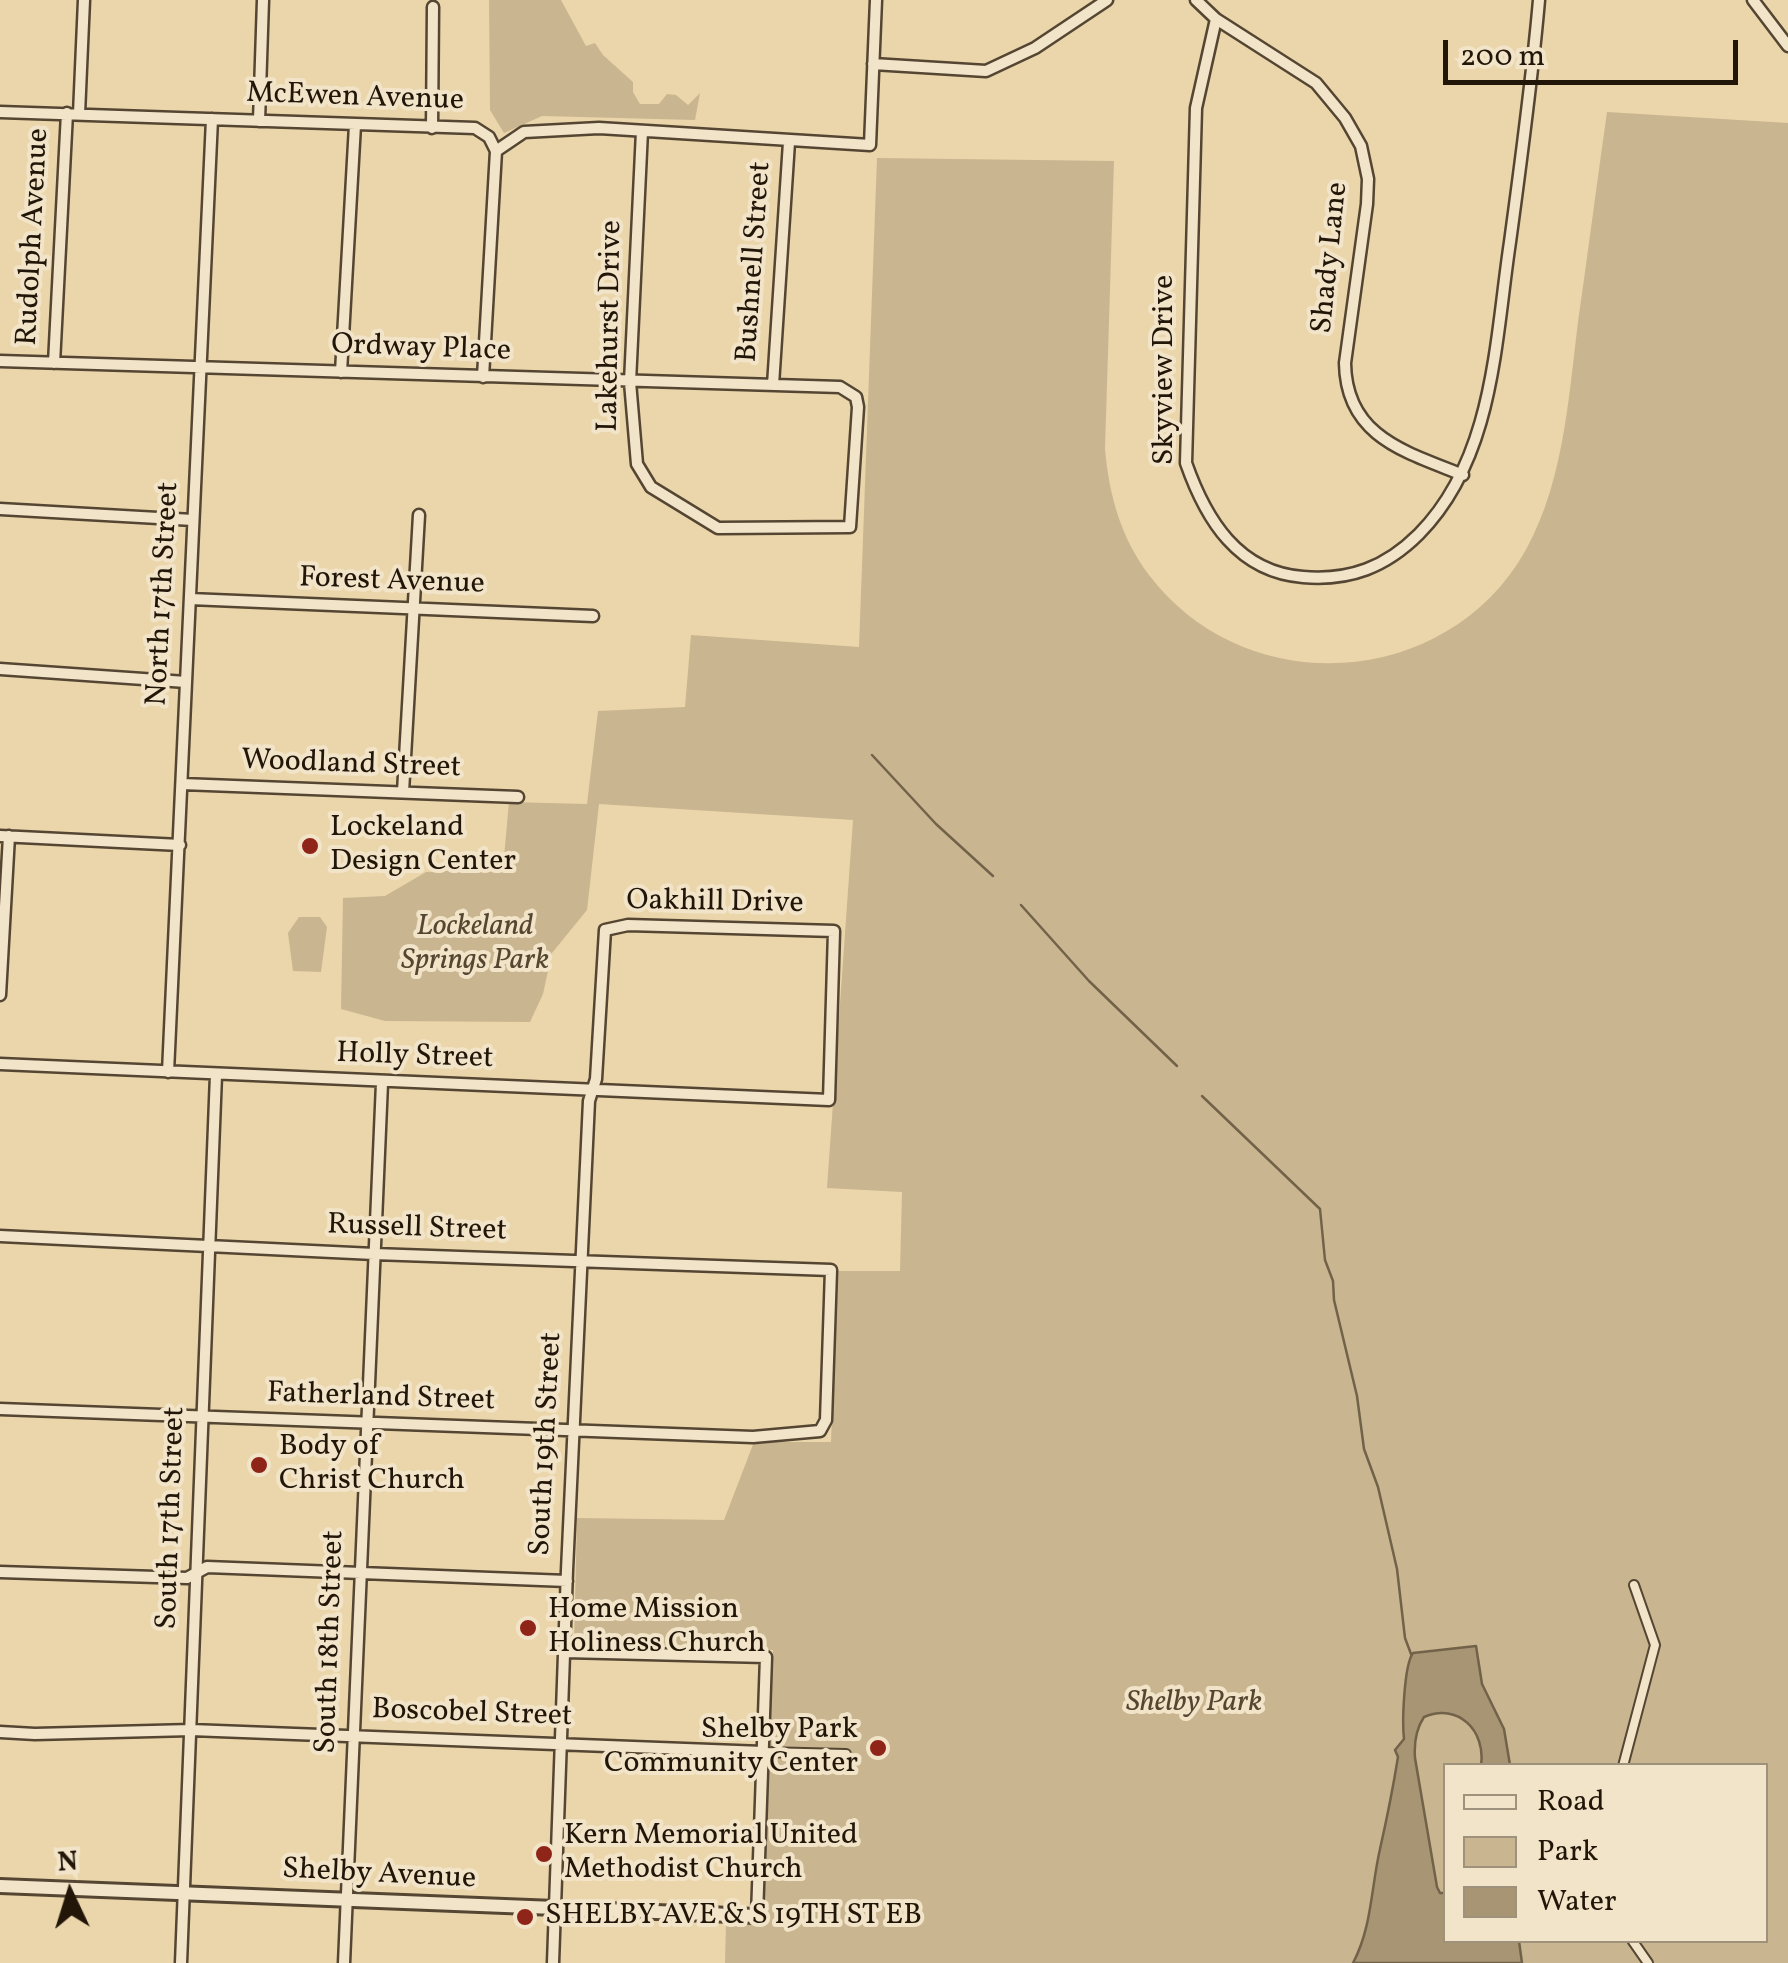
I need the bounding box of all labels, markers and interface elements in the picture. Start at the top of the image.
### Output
scale bar [1448,20,1743,82]
text: 200 m [1460,36,1545,78]
street label: McEwen Avenue [245,77,465,121]
street label: Rudolph Avenue [11,127,59,347]
street label: Bushnell Street [731,160,781,364]
street label: Shady Lane [1306,180,1358,336]
street label: Lakehurst Drive [592,220,632,432]
street label: Skyview Drive [1148,275,1184,465]
street label: Ordway Place [330,329,512,371]
street label: North 17th Street [141,481,189,707]
street label: Forest Avenue [299,562,485,604]
street label: Woodland Street [240,744,462,788]
place label: Lockeland Design Center [330,811,516,882]
marker: Lockeland Design Center [299,835,321,857]
street label: Oakhill Drive [626,884,804,924]
park label: Lockeland Springs Park [401,910,549,980]
street label: Holly Street [336,1037,494,1079]
street label: Russell Street [326,1209,508,1251]
street label: South 19th Street [524,1331,572,1557]
street label: Fatherland Street [266,1377,496,1421]
street label: South 17th Street [151,1406,195,1630]
place label: Body of Christ Church [279,1430,465,1500]
marker: Body of Christ Church [248,1454,270,1476]
street label: South 18th Street [310,1530,354,1754]
place label: Home Mission Holiness Church [548,1593,766,1664]
marker: Home Mission Holiness Church [517,1617,539,1639]
park label: Shelby Park [1126,1686,1262,1722]
street label: Boscobel Street [371,1694,573,1736]
place label: Shelby Park Community Center [604,1713,858,1784]
marker: Shelby Park Community Center [867,1737,889,1759]
legend [1443,1763,1768,1943]
text: Road [1537,1781,1605,1823]
place label: Kern Memorial United Methodist Church [564,1819,858,1890]
text: Park [1537,1831,1598,1873]
text: N [56,1842,79,1883]
north arrow [20,1843,120,1943]
marker: Kern Memorial United Methodist Church [533,1843,555,1865]
street label: Shelby Avenue [281,1853,477,1899]
text: Water [1537,1881,1617,1923]
place label: SHELBY AVE & S 19TH ST EB [545,1899,922,1935]
marker: SHELBY AVE & S 19TH ST EB [514,1906,536,1928]

